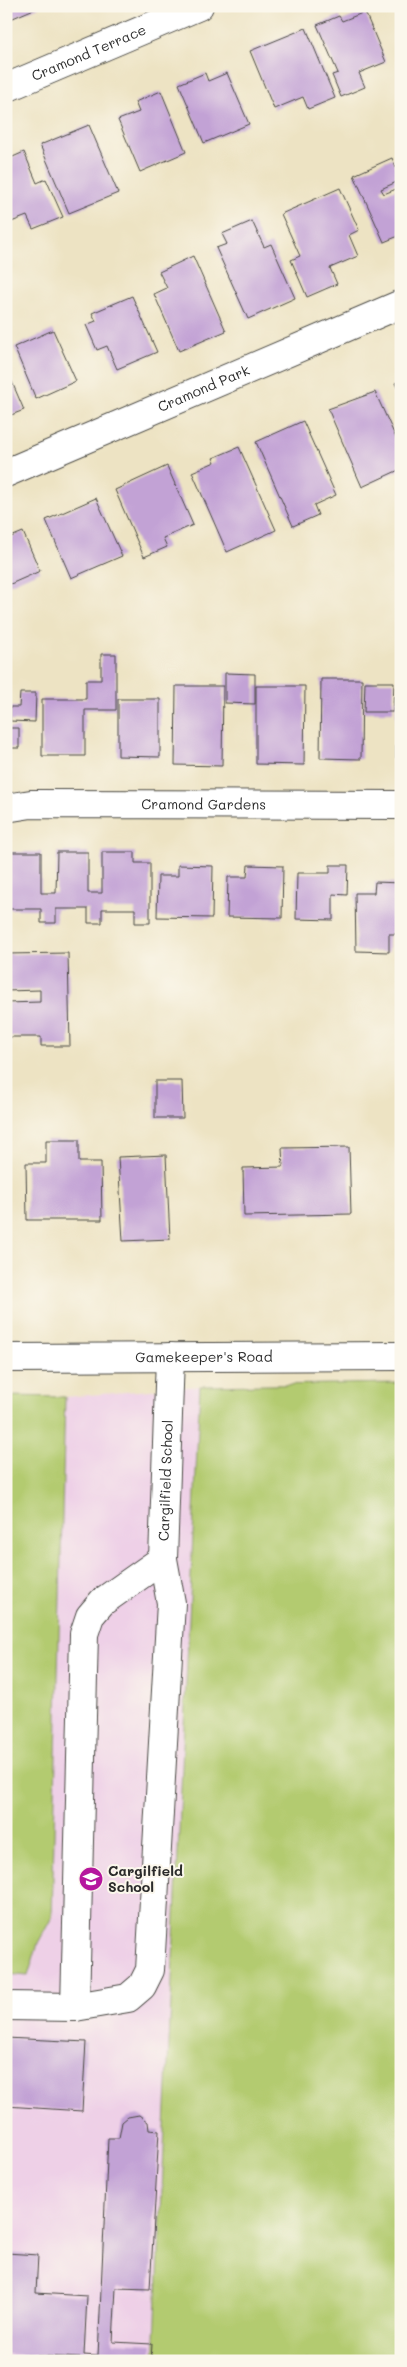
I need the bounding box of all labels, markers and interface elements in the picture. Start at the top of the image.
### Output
street label: Cramond Terrace [29,20,149,85]
street label: Cramond Park [155,360,252,416]
street label: Cramond Gardens [141,794,266,814]
street label: Gamekeeper's Road [135,1347,273,1366]
street label: Cargilfield School [154,1420,177,1541]
place label: Cargilfield School [108,1861,183,1896]
school or university icon: Cargilfield School [78,1866,104,1892]

